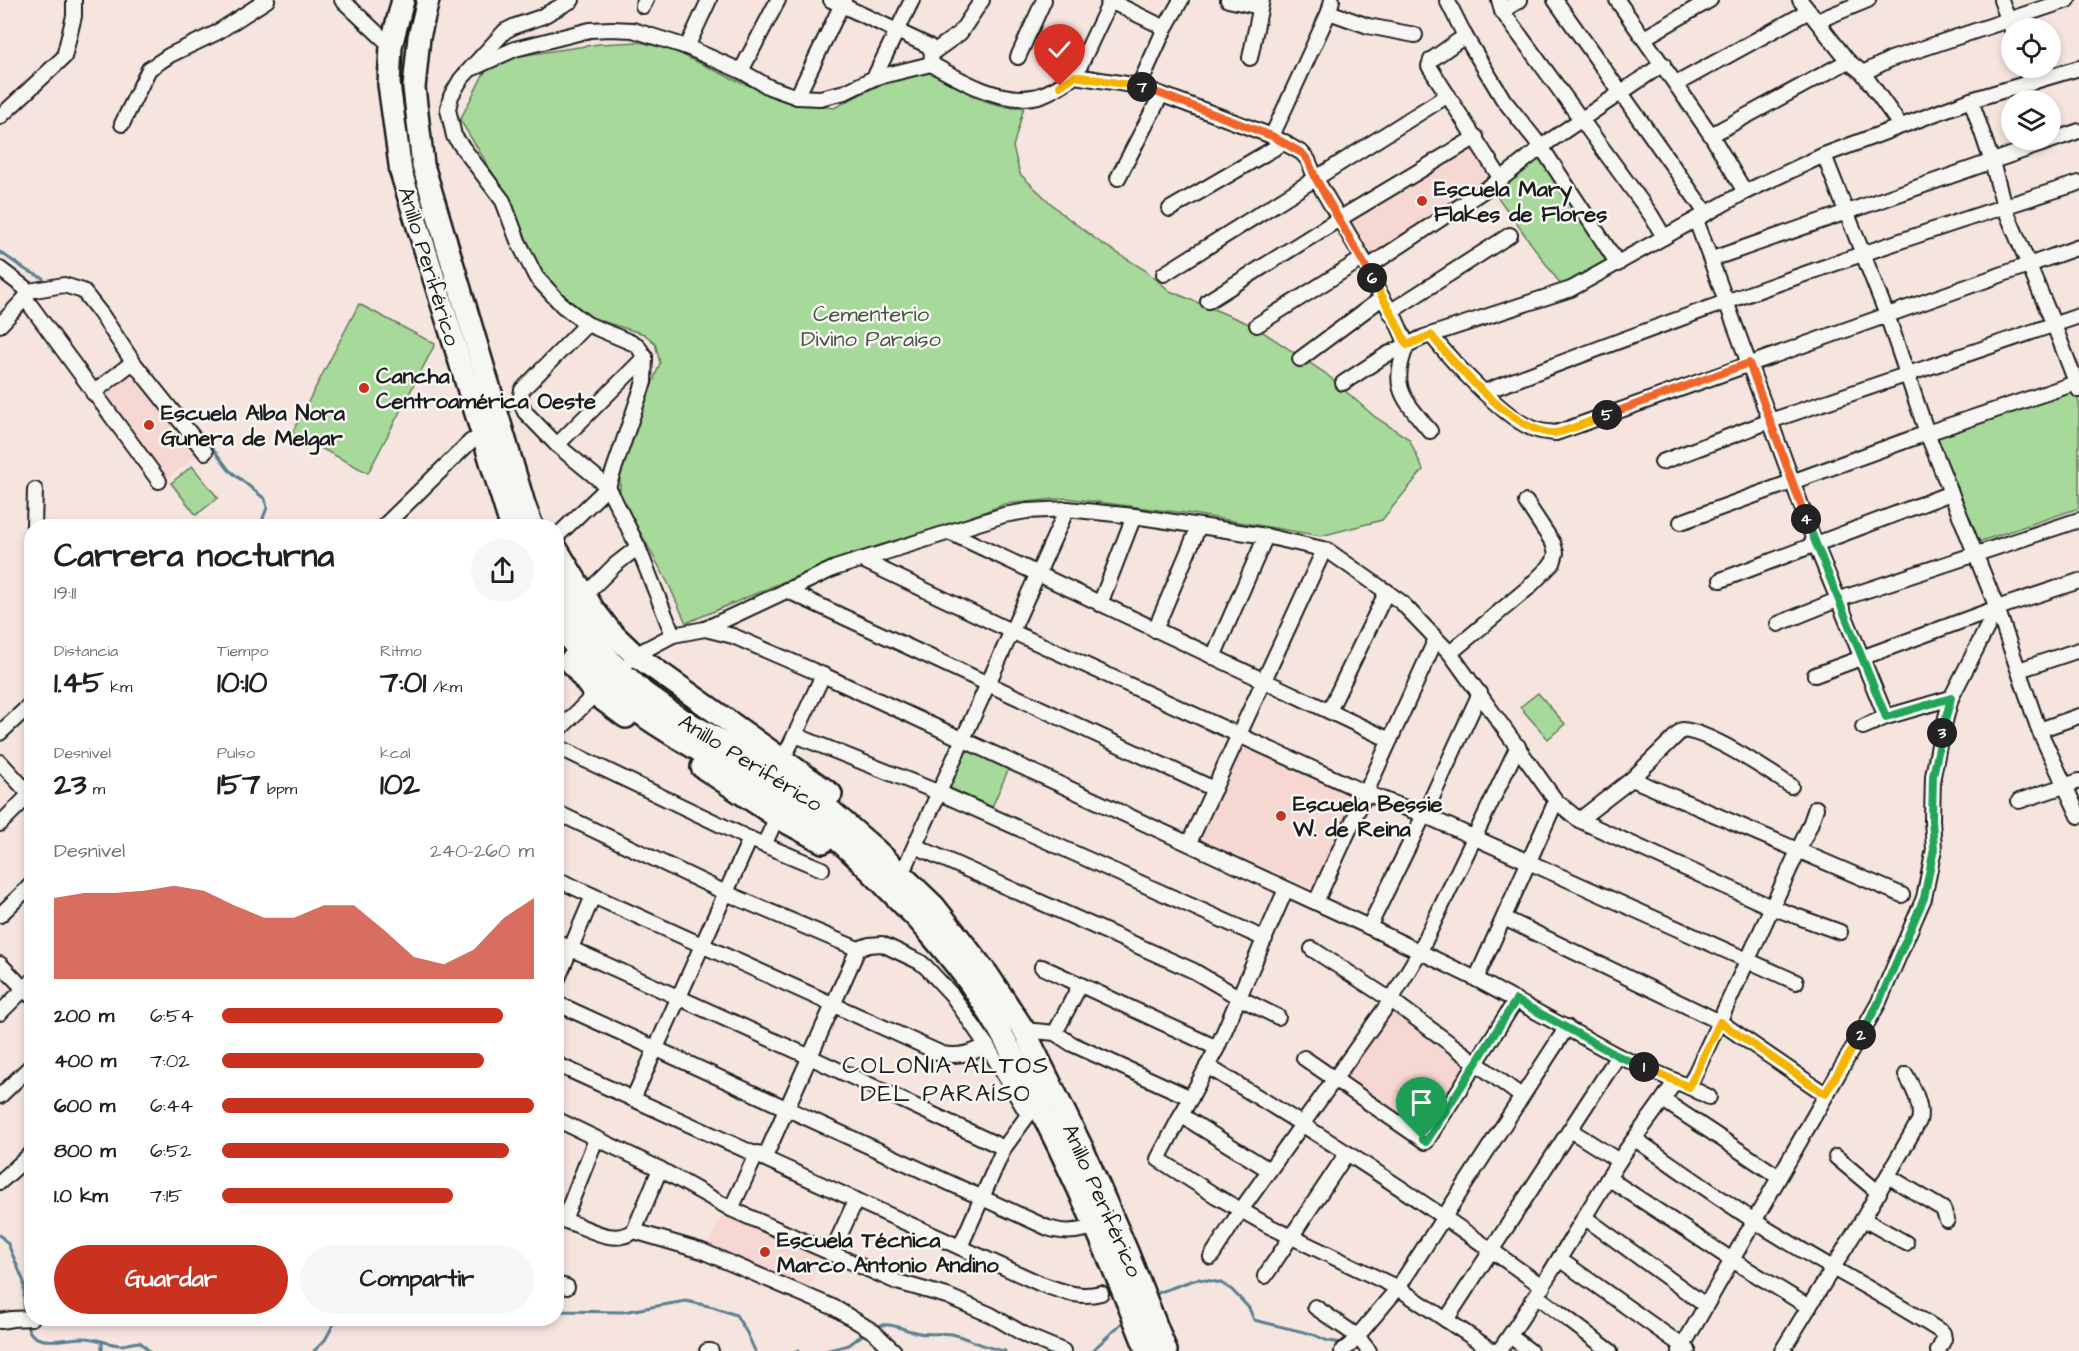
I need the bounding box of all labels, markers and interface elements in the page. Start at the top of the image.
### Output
map controls [2001,18,2061,150]
button: locate [2001,18,2061,78]
pin [1034,24,1085,86]
icon: check [1043,33,1076,66]
pin: 7 [1127,72,1157,102]
text: 7 [1137,76,1147,98]
button: layers [2001,90,2061,150]
place label: Escuela Mary Flakes de Flores [1434,174,1607,230]
street label: Anillo Periférico [390,183,468,350]
marker: Escuela Mary Flakes de Flores [1415,194,1429,208]
pin: 6 [1357,263,1387,293]
text: 6 [1367,267,1377,289]
park label: Cementerio Divino Paraíso [801,299,942,355]
place label: Cancha Centroamérica Oeste [376,361,596,417]
marker: Cancha Centroamérica Oeste [357,381,371,395]
place label: Escuela Alba Nora Gunera de Melgar [161,398,346,455]
pin: 5 [1592,400,1622,430]
text: 5 [1601,404,1613,426]
marker: Escuela Alba Nora Gunera de Melgar [142,418,156,432]
pin: 4 [1791,504,1821,534]
text: 4 [1801,508,1811,530]
text: Carrera nocturna [54,533,334,579]
button: share [471,539,534,602]
text: 19:11 [54,579,76,607]
text: Distancia [54,640,118,662]
text: Tiempo [217,640,268,662]
text: Ritmo [380,640,422,662]
text: 1.45 [54,662,104,704]
text: 10:10 [217,662,268,704]
text: 7:01 [380,662,426,704]
text: km [104,676,132,698]
text: /km [426,676,462,698]
street label: Anillo Periférico [672,707,829,820]
pin: 3 [1927,718,1957,748]
text: 3 [1938,722,1946,744]
text: Desnivel [54,742,111,764]
text: Pulso [217,742,255,764]
text: kcal [380,742,411,764]
text: 23 [54,764,86,806]
text: 157 [217,764,261,806]
text: 102 [380,764,420,806]
text: m [86,778,105,800]
text: bpm [261,778,297,800]
place label: Escuela Bessie W. de Reina [1292,789,1442,845]
marker: Escuela Bessie W. de Reina [1274,809,1288,823]
text: Desnivel [54,837,125,865]
text: 240–260 m [430,837,534,865]
text: 200 m [54,1002,114,1030]
text: 6:54 [150,1002,194,1030]
pin: 2 [1846,1020,1876,1050]
text: 2 [1856,1024,1866,1046]
text: 400 m [54,1047,116,1075]
text: 7:02 [150,1047,190,1075]
district label: COLONIA ALTOS DEL PARAÍSO [842,1049,1050,1111]
pin: 1 [1629,1052,1659,1082]
text: 1 [1643,1056,1645,1078]
pin [1396,1077,1447,1139]
icon: arrive [1405,1086,1438,1119]
text: 600 m [54,1092,115,1120]
text: 6:44 [150,1092,193,1120]
street label: Anillo Periférico [1054,1119,1150,1283]
text: 800 m [54,1137,116,1165]
text: 6:52 [150,1137,191,1165]
text: 1.0 km [54,1182,108,1210]
text: 7:15 [150,1182,182,1210]
place label: Escuela Técnica Marco Antonio Andino [777,1225,999,1281]
button: Guardar [54,1245,288,1314]
button: Compartir [300,1245,534,1314]
marker: Escuela Técnica Marco Antonio Andino [758,1245,772,1259]

